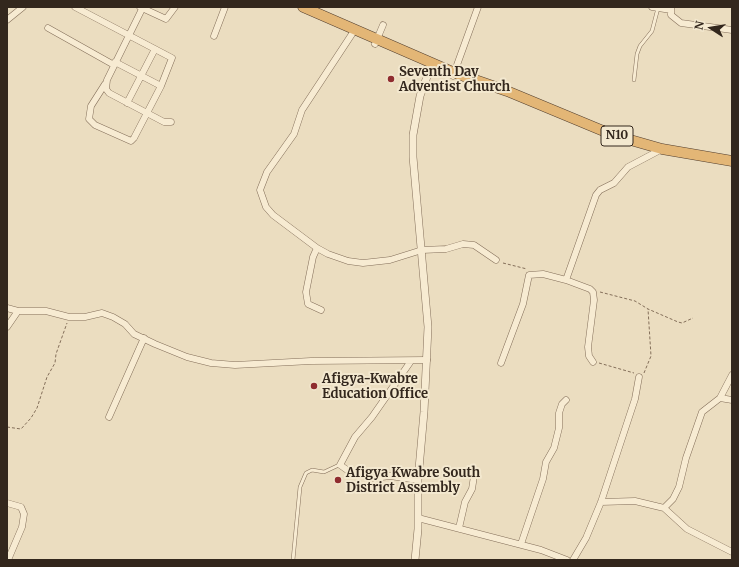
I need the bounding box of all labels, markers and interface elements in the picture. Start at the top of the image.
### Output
north arrow [691,8,731,48]
text: N [692,20,707,31]
place label: Seventh Day Adventist Church [399,64,510,95]
marker: Seventh Day Adventist Church [386,74,396,84]
road number: N10 [601,126,633,146]
place label: Afigya-Kwabre Education Office [322,371,428,402]
marker: Afigya-Kwabre Education Office [309,381,319,391]
place label: Afigya Kwabre South District Assembly [346,465,480,496]
marker: Afigya Kwabre South District Assembly [333,475,343,485]

